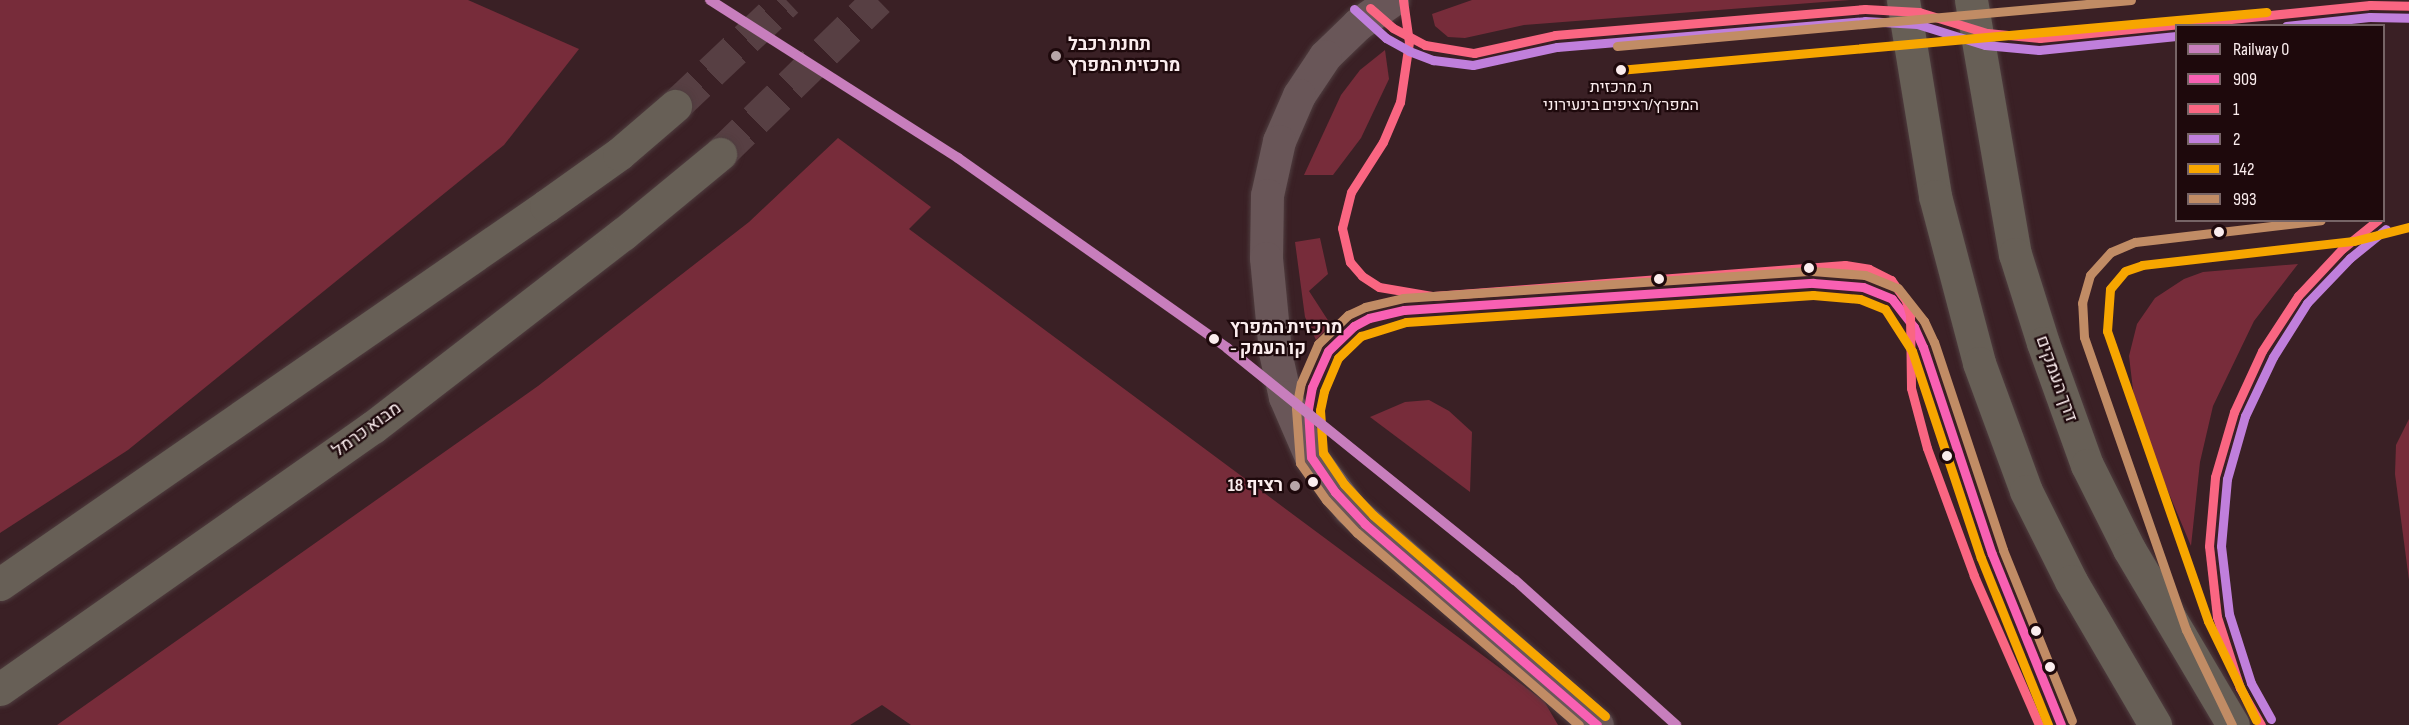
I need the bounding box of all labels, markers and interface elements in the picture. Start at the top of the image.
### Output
legend [2175,24,2385,222]
place label: תחנת רכבל מרכזית המפרץ [1068,35,1180,78]
text: Railway 0 [2233,39,2289,60]
marker: תחנת רכבל מרכזית המפרץ [1049,49,1063,63]
marker: ת. מרכזית המפרץ/רציפים בינעירוני [1615,64,1627,76]
text: 909 [2233,69,2257,90]
place label: ת. מרכזית המפרץ/רציפים בינעירוני [1543,78,1699,116]
text: 1 [2233,99,2239,120]
text: 2 [2233,129,2240,150]
text: 142 [2233,159,2254,180]
text: 993 [2233,189,2257,210]
unlabelled marker [2213,226,2225,238]
unlabelled marker [1803,262,1815,274]
unlabelled marker [1653,273,1665,285]
place label: מרכזית המפרץ - קו העמק [1230,318,1342,360]
marker: מרכזית המפרץ - קו העמק [1203,328,1225,350]
street label: דרך העמקים [2030,333,2082,425]
street label: מבוא כרמל [328,398,406,462]
unlabelled marker [1941,450,1953,462]
place label: רציף 18 [1228,475,1283,497]
unlabelled marker [1307,476,1319,488]
marker: רציף 18 [1288,479,1302,493]
unlabelled marker [2030,625,2042,637]
unlabelled marker [2044,661,2056,673]

